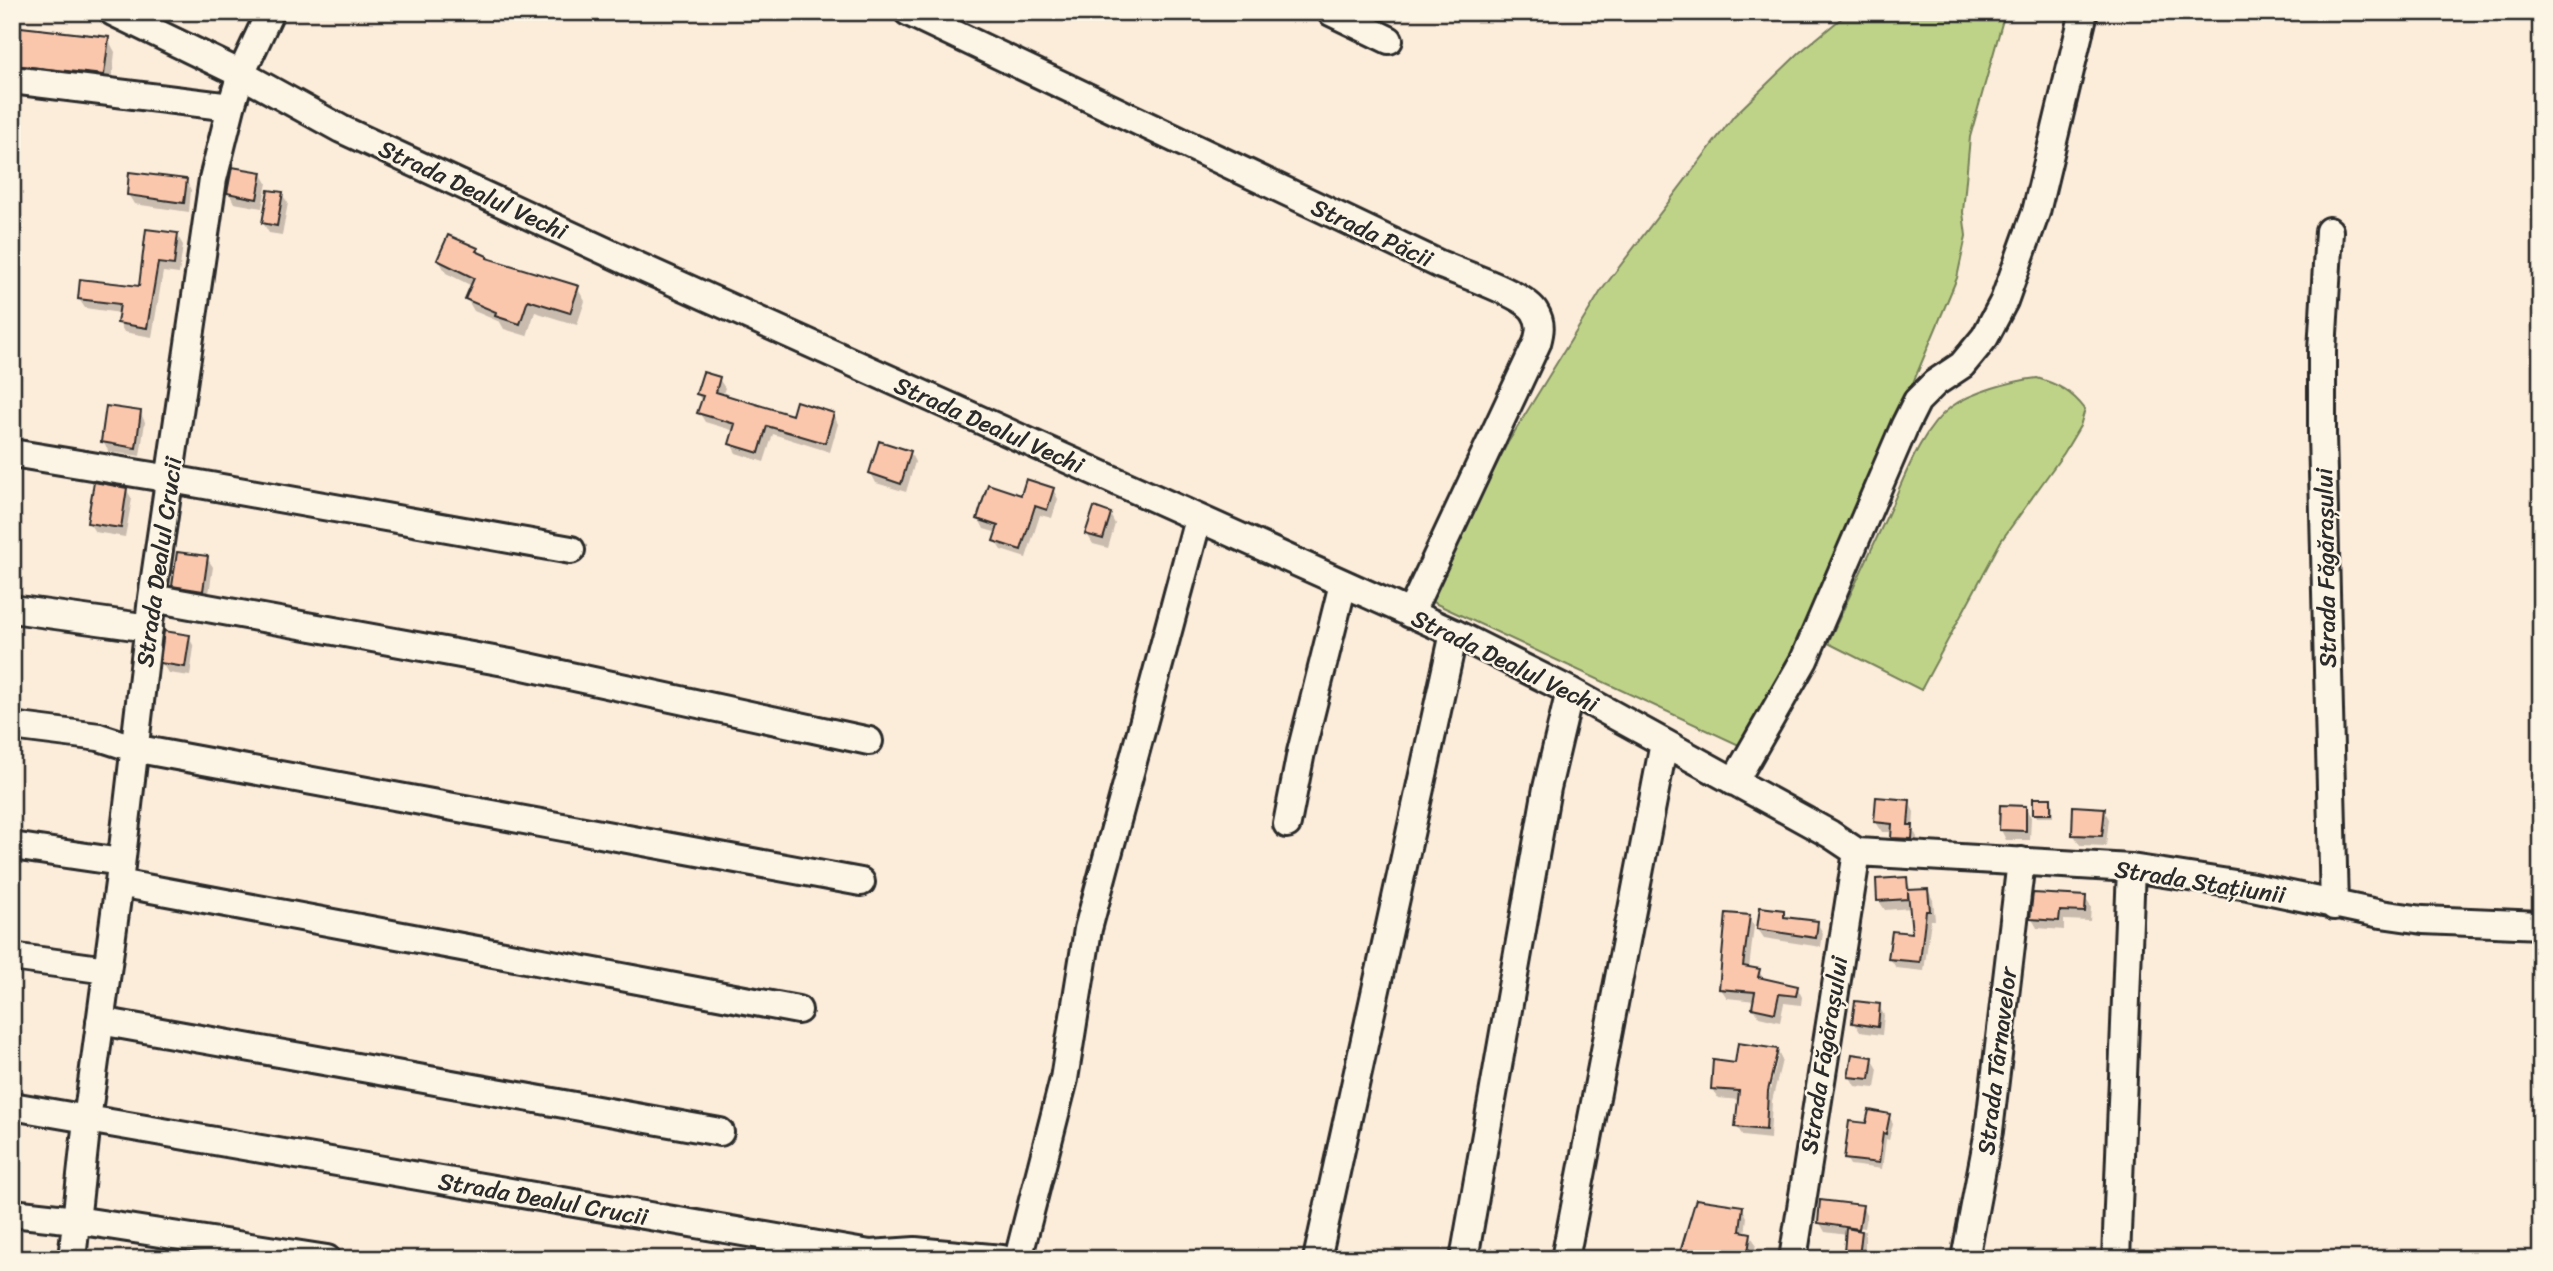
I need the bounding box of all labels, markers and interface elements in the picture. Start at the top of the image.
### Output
street label: Strada Dealul Vechi [372,128,576,253]
street label: Strada Păcii [1304,186,1441,280]
street label: Strada Dealul Vechi [887,364,1092,486]
street label: Strada Dealul Crucii [123,453,195,670]
street label: Strada Făgărașului [2303,466,2349,668]
street label: Strada Dealul Vechi [1404,597,1607,725]
street label: Strada Stațiunii [2112,848,2290,916]
street label: Strada Făgărașului [1788,952,1861,1157]
street label: Strada Târnavelor [1965,963,2030,1157]
street label: Strada Dealul Crucii [435,1160,652,1238]

